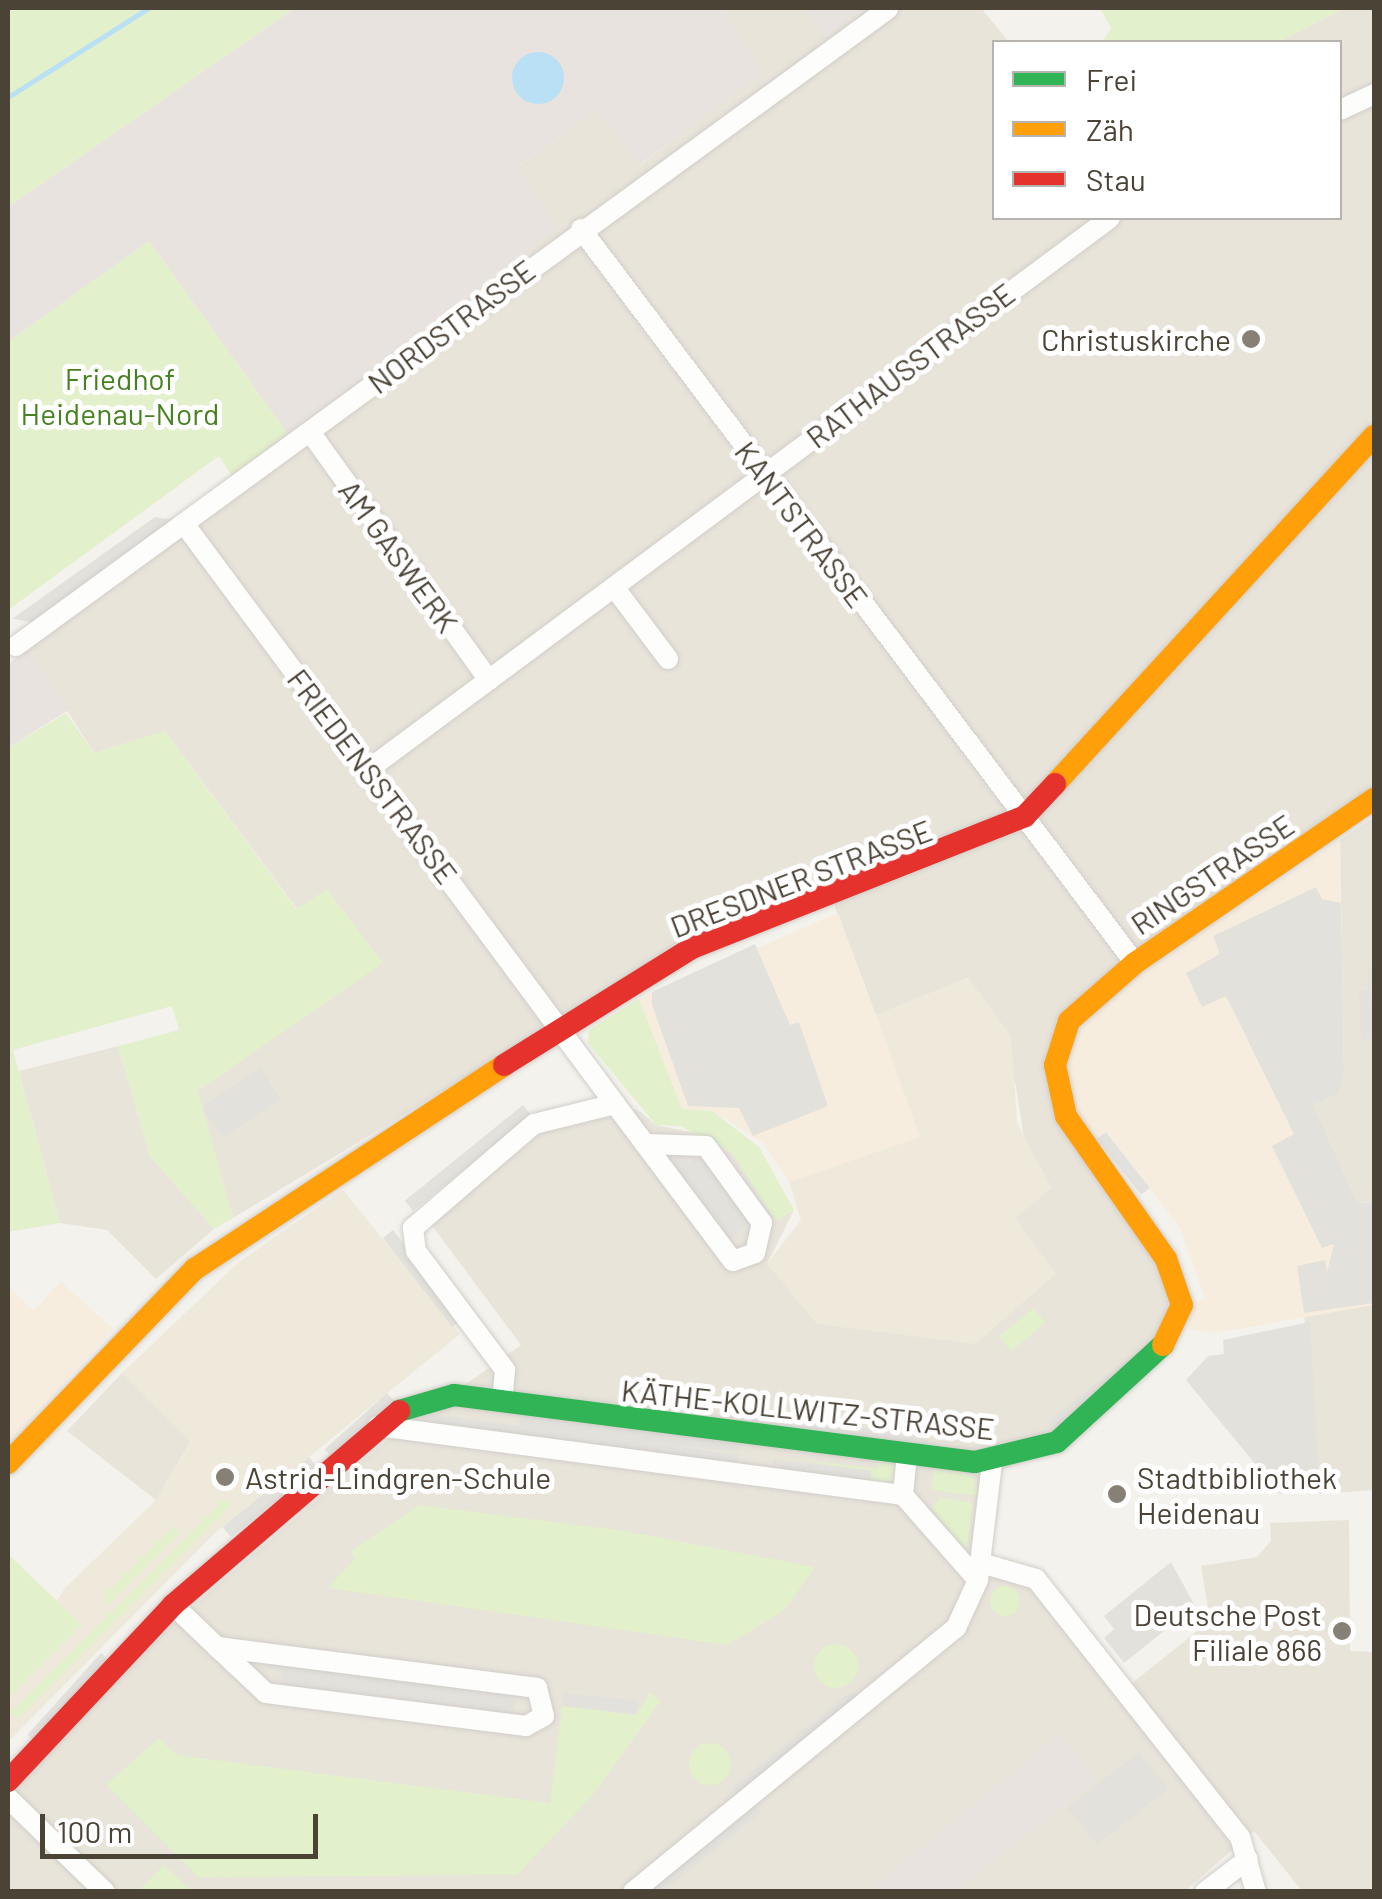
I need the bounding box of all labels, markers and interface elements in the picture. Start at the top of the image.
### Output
legend [992,40,1342,220]
text: Frei [1086,61,1137,97]
text: Zäh [1086,111,1134,147]
text: Stau [1086,161,1146,197]
street label: NORDSTRASSE [360,252,542,400]
street label: RATHAUSSTRASSE [799,275,1021,455]
place label: Christuskirche [1041,321,1231,357]
marker: Christuskirche [1240,328,1262,350]
park label: Friedhof Heidenau-Nord [21,360,219,430]
street label: KANTSTRASSE [728,434,876,614]
street label: AM GASWERK [332,473,466,639]
street label: FRIEDENSSTRASSE [281,662,465,890]
street label: RINGSTRASSE [1124,806,1300,942]
street label: DRESDNER STRASSE [665,812,937,944]
street label: KÄTHE-KOLLWITZ-STRASSE [620,1371,996,1447]
place label: Astrid-Lindgren-Schule [245,1459,551,1495]
place label: Stadtbibliothek Heidenau [1137,1459,1337,1530]
marker: Astrid-Lindgren-Schule [214,1466,236,1488]
marker: Stadtbibliothek Heidenau [1106,1483,1128,1505]
place label: Deutsche Post Filiale 866 [1134,1596,1322,1666]
marker: Deutsche Post Filiale 866 [1331,1620,1353,1642]
scale bar [45,1794,322,1856]
text: 100 m [57,1813,132,1849]

